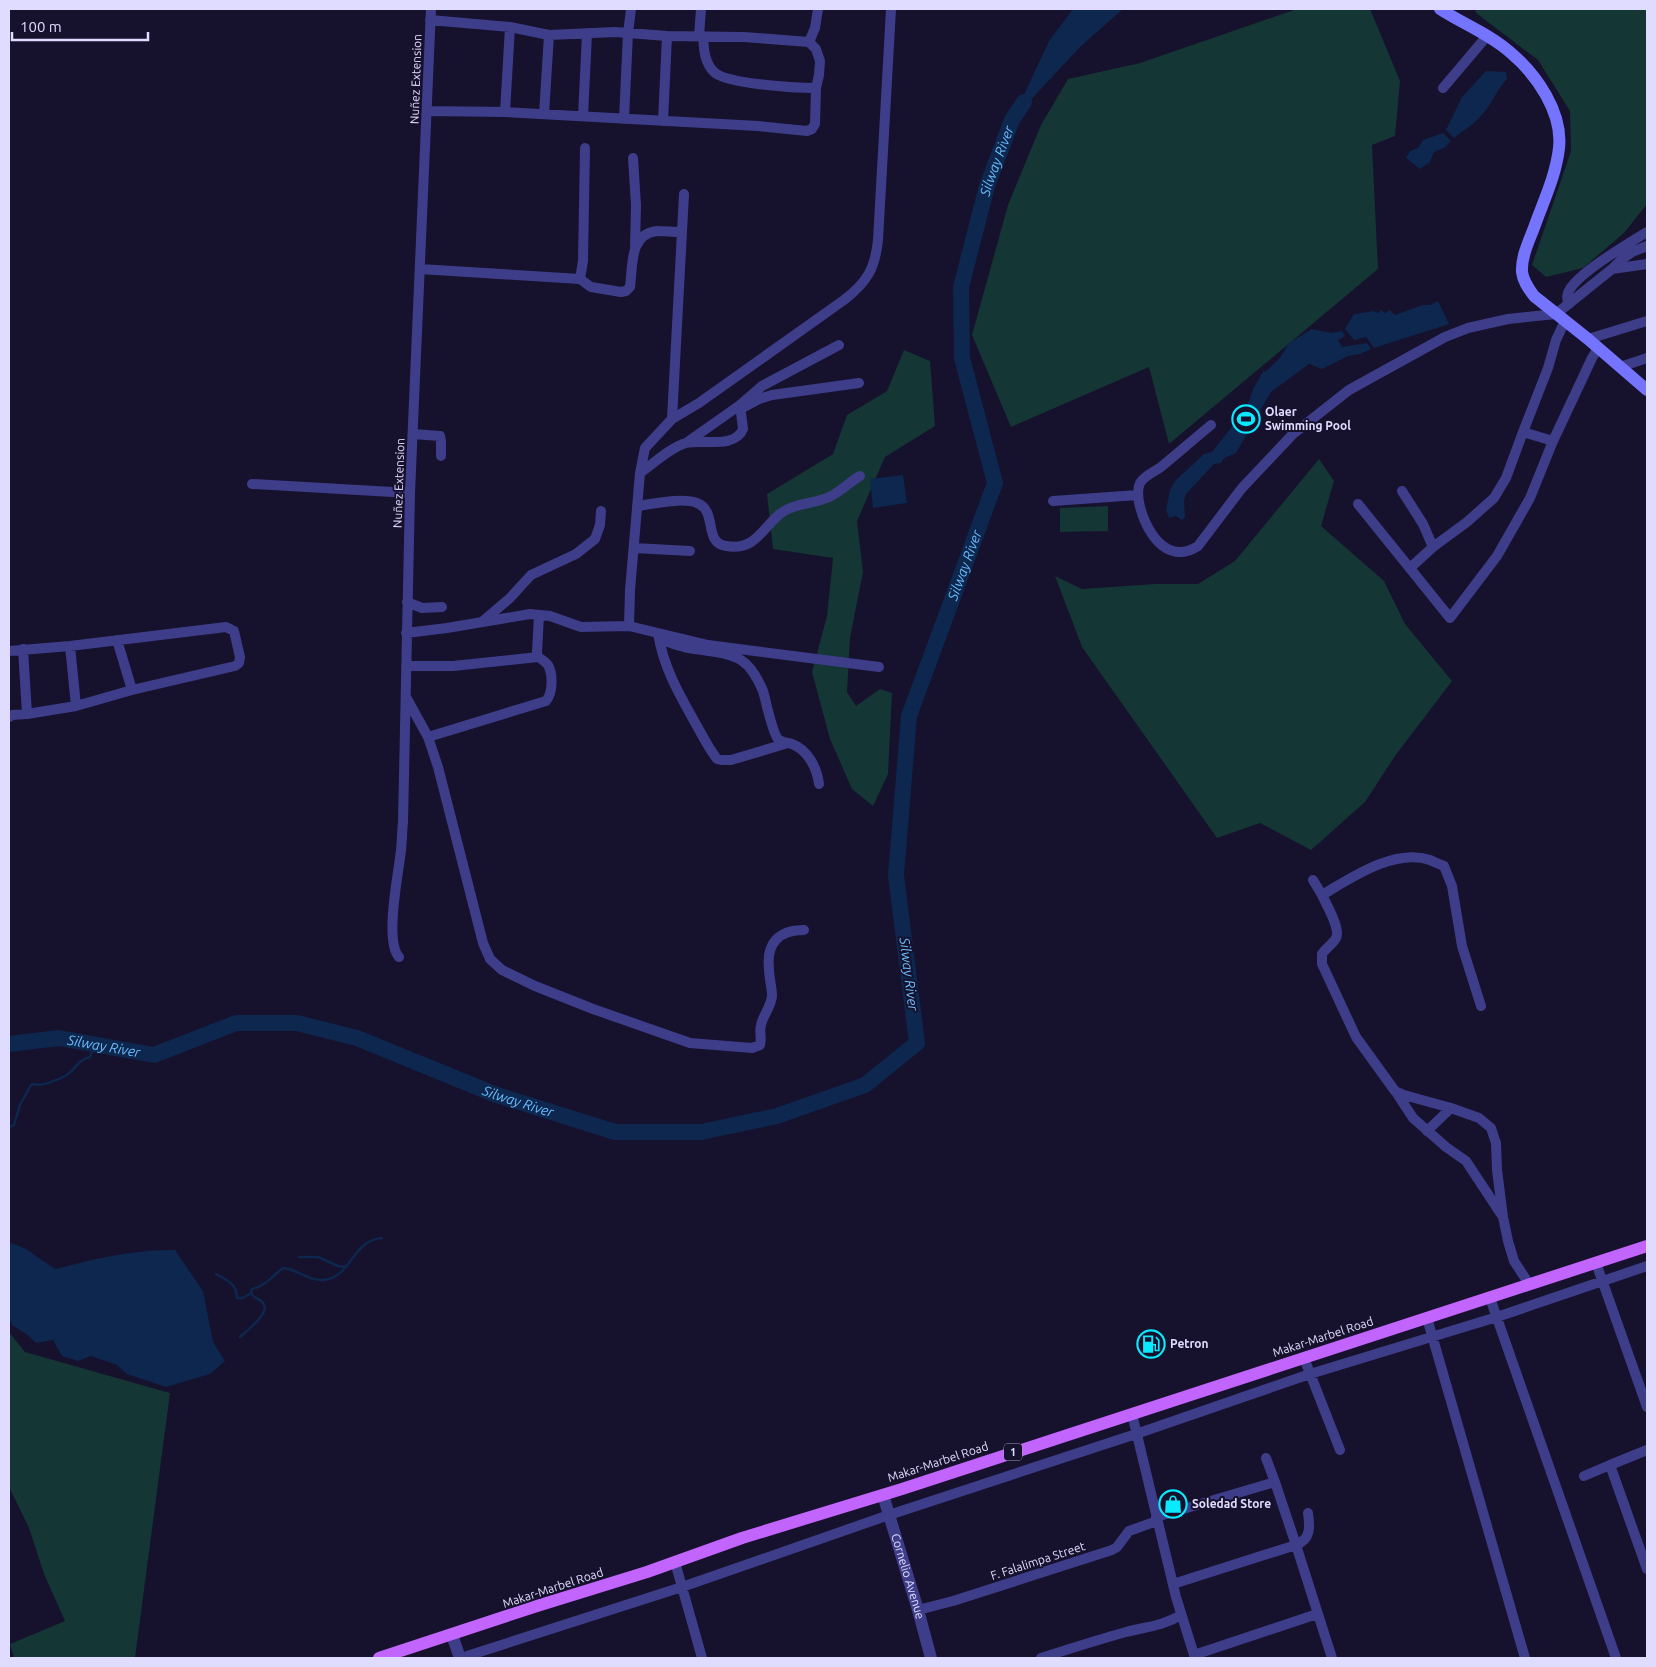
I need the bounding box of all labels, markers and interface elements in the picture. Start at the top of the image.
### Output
scale bar [12,10,149,42]
text: 100 m [20,18,62,35]
street label: Nuñez Extension [407,34,424,124]
water label: Silway River [976,123,1017,199]
sports icon: Olaer Swimming Pool [1231,404,1261,434]
place label: Olaer Swimming Pool [1265,405,1351,432]
street label: Nuñez Extension [390,438,407,528]
water label: Silway River [944,527,985,604]
water label: Silway River [896,935,922,1012]
water label: Silway River [65,1031,142,1061]
water label: Silway River [479,1082,556,1120]
street label: Makar-Marbel Road [1271,1314,1375,1359]
fuel station icon: Petron [1136,1329,1166,1359]
place label: Petron [1170,1337,1209,1350]
street label: Makar-Marbel Road [886,1439,990,1484]
road number: 1 [1004,1444,1022,1460]
shop icon: Soledad Store [1158,1489,1188,1519]
place label: Soledad Store [1192,1497,1271,1510]
street label: Cornelio Avenue [889,1532,927,1620]
street label: F. Falalimpa Street [989,1539,1087,1582]
street label: Makar-Marbel Road [501,1565,605,1610]

